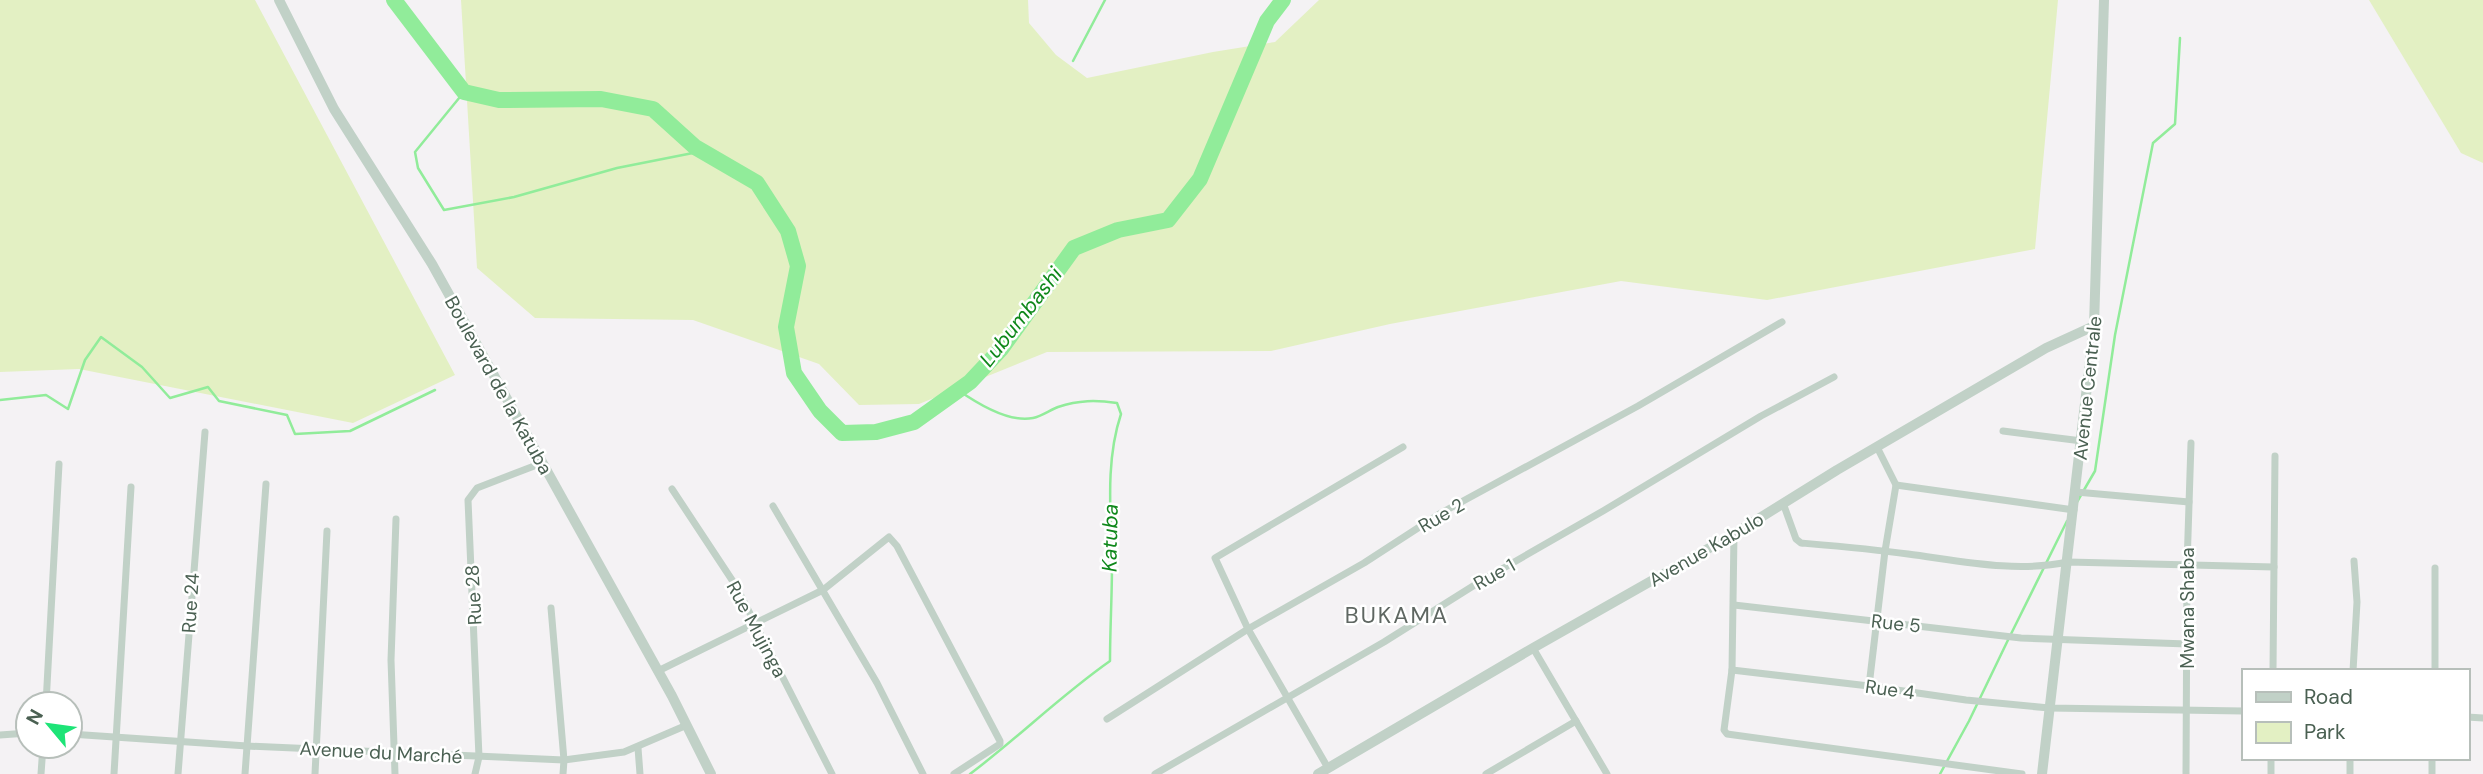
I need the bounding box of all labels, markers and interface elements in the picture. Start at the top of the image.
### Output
water label: Lubumbashi [973,261,1069,373]
street label: Boulevard de la Katuba [439,292,558,479]
street label: Avenue Centrale [2067,315,2107,461]
street label: Rue 2 [1414,492,1469,539]
water label: Katuba [1095,504,1125,572]
street label: Avenue Kabulo [1644,506,1768,592]
street label: Mwana Shaba [2175,547,2200,669]
street label: Rue 1 [1469,553,1520,596]
street label: Rue 28 [459,564,488,626]
street label: Rue 24 [176,572,205,634]
street label: Rue Mujinga [721,577,792,682]
district label: BUKAMA [1345,600,1449,630]
street label: Rue 5 [1870,608,1922,639]
legend [2242,669,2469,760]
street label: Rue 4 [1864,674,1916,705]
text: Road [2304,683,2353,711]
north arrow [14,690,84,760]
text: N [20,705,49,729]
text: Park [2304,718,2346,746]
street label: Avenue du Marché [299,736,463,769]

